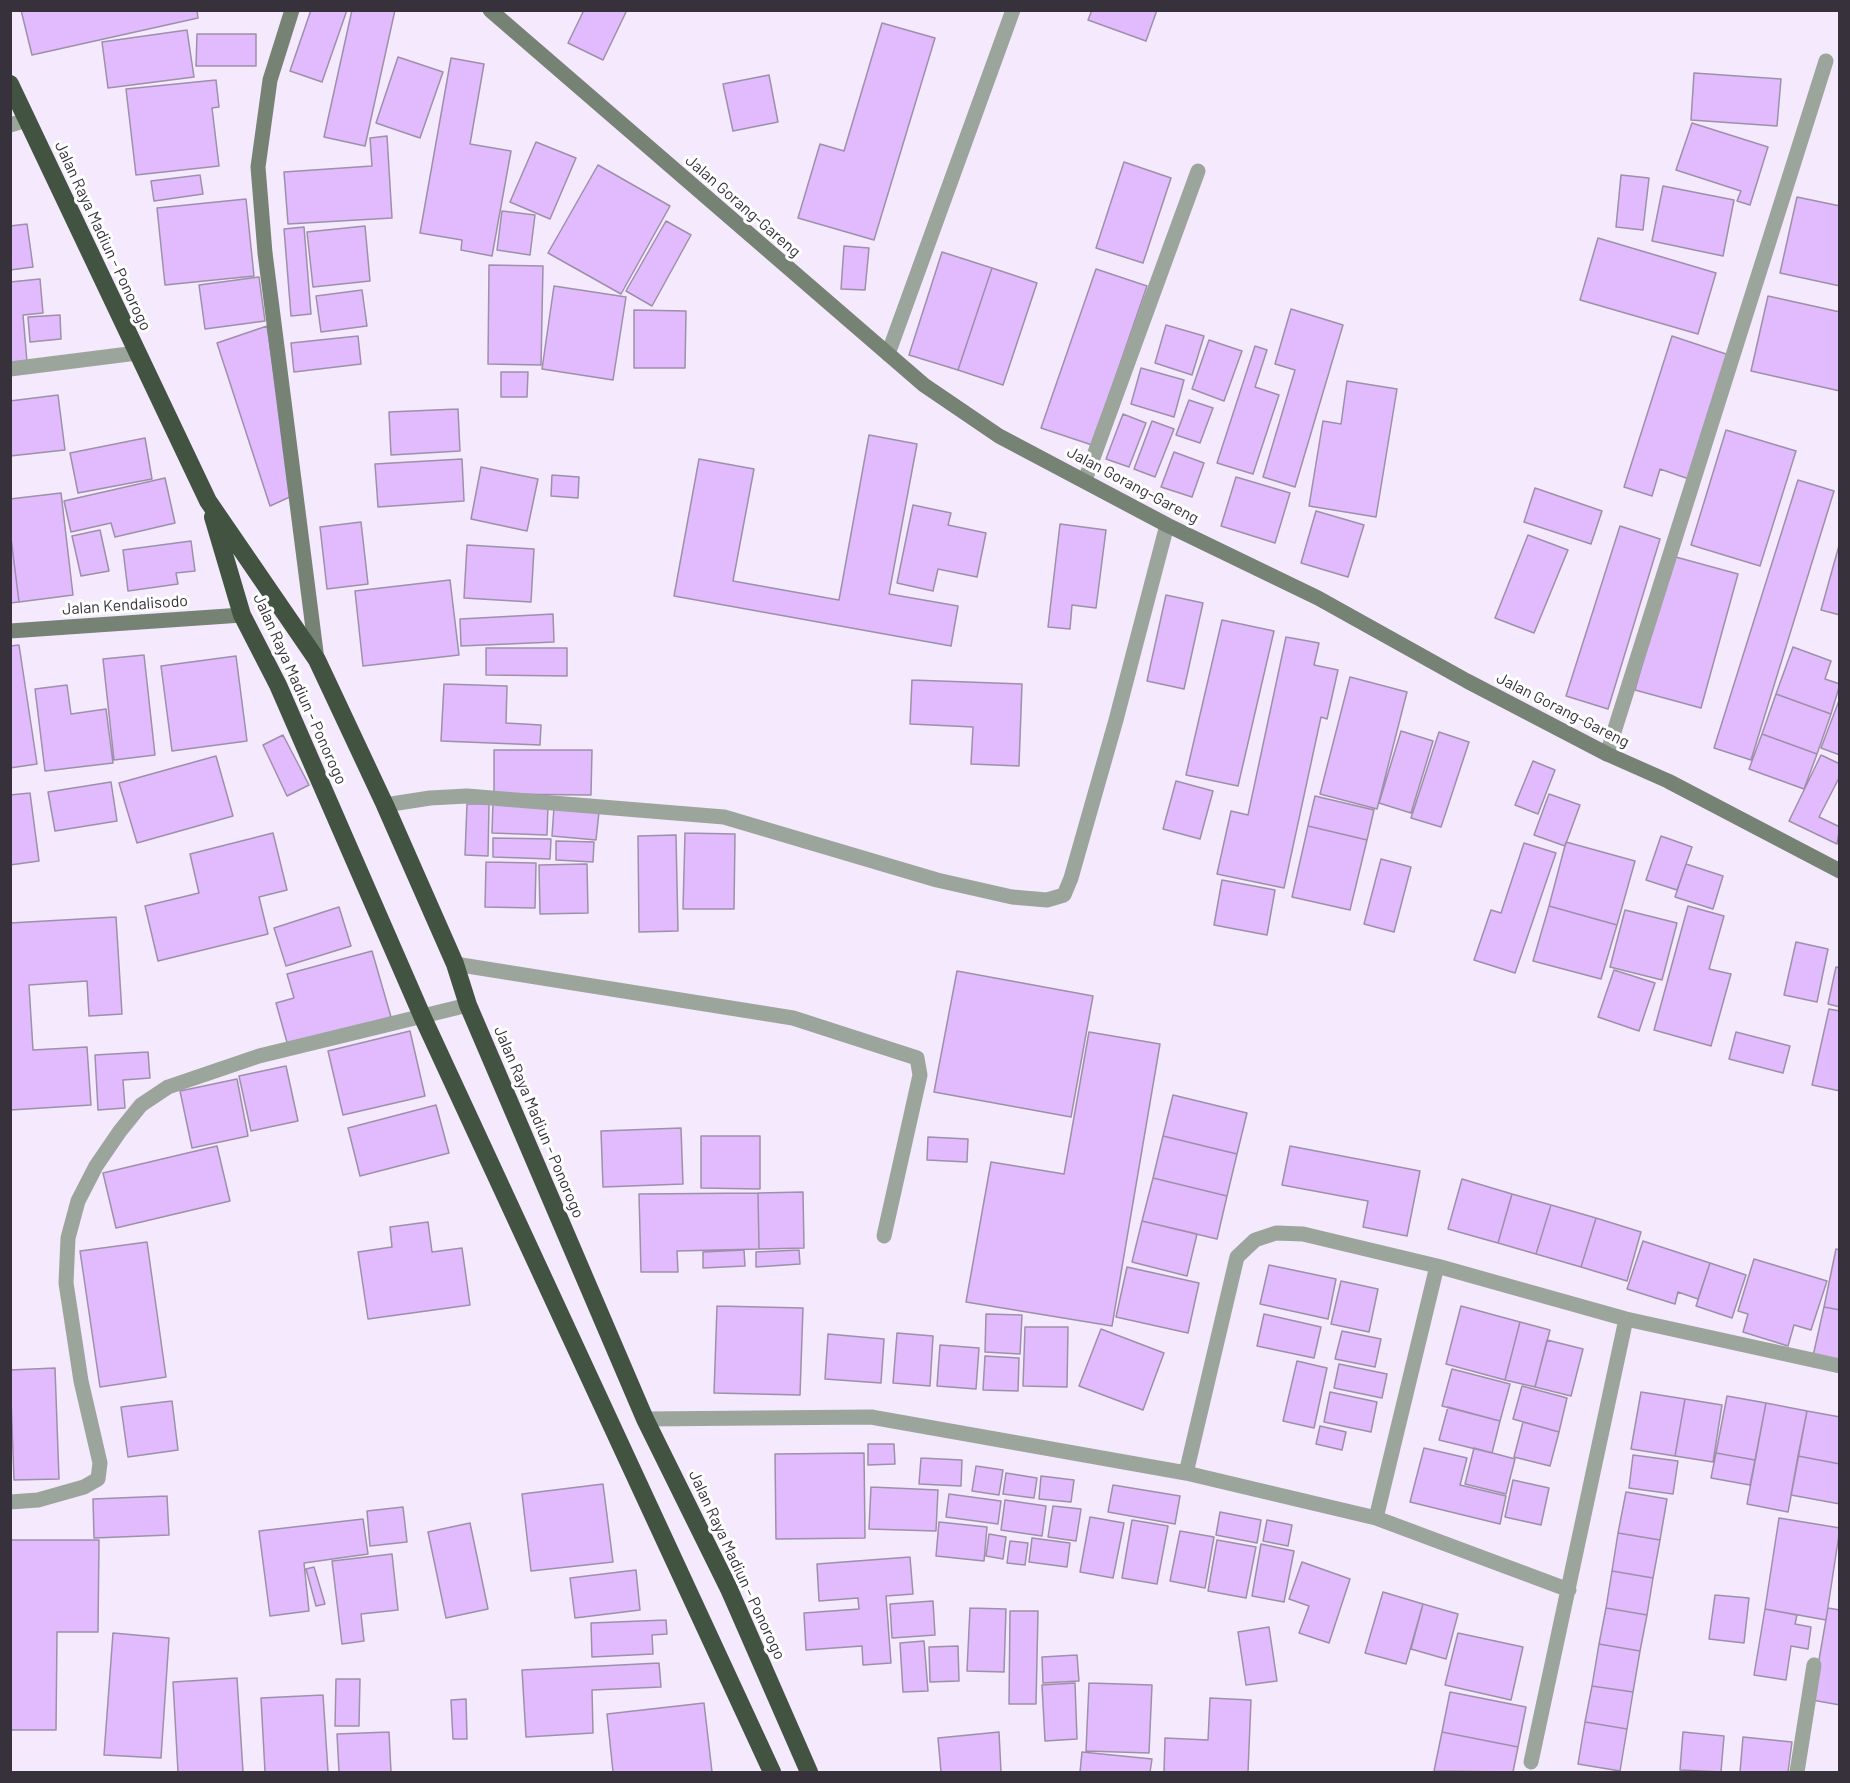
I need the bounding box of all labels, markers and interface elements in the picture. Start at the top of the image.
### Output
street label: Jalan Raya Madiun - Ponorogo [51,138,155,334]
street label: Jalan Gorang-Gareng [681,151,805,261]
street label: Jalan Gorang-Gareng [1064,442,1202,528]
street label: Jalan Kendalisodo [61,591,189,619]
street label: Jalan Raya Madiun - Ponorogo [249,591,351,787]
street label: Jalan Gorang-Gareng [1493,668,1633,752]
street label: Jalan Raya Madiun - Ponorogo [490,1023,588,1221]
street label: Jalan Raya Madiun - Ponorogo [685,1467,789,1663]

